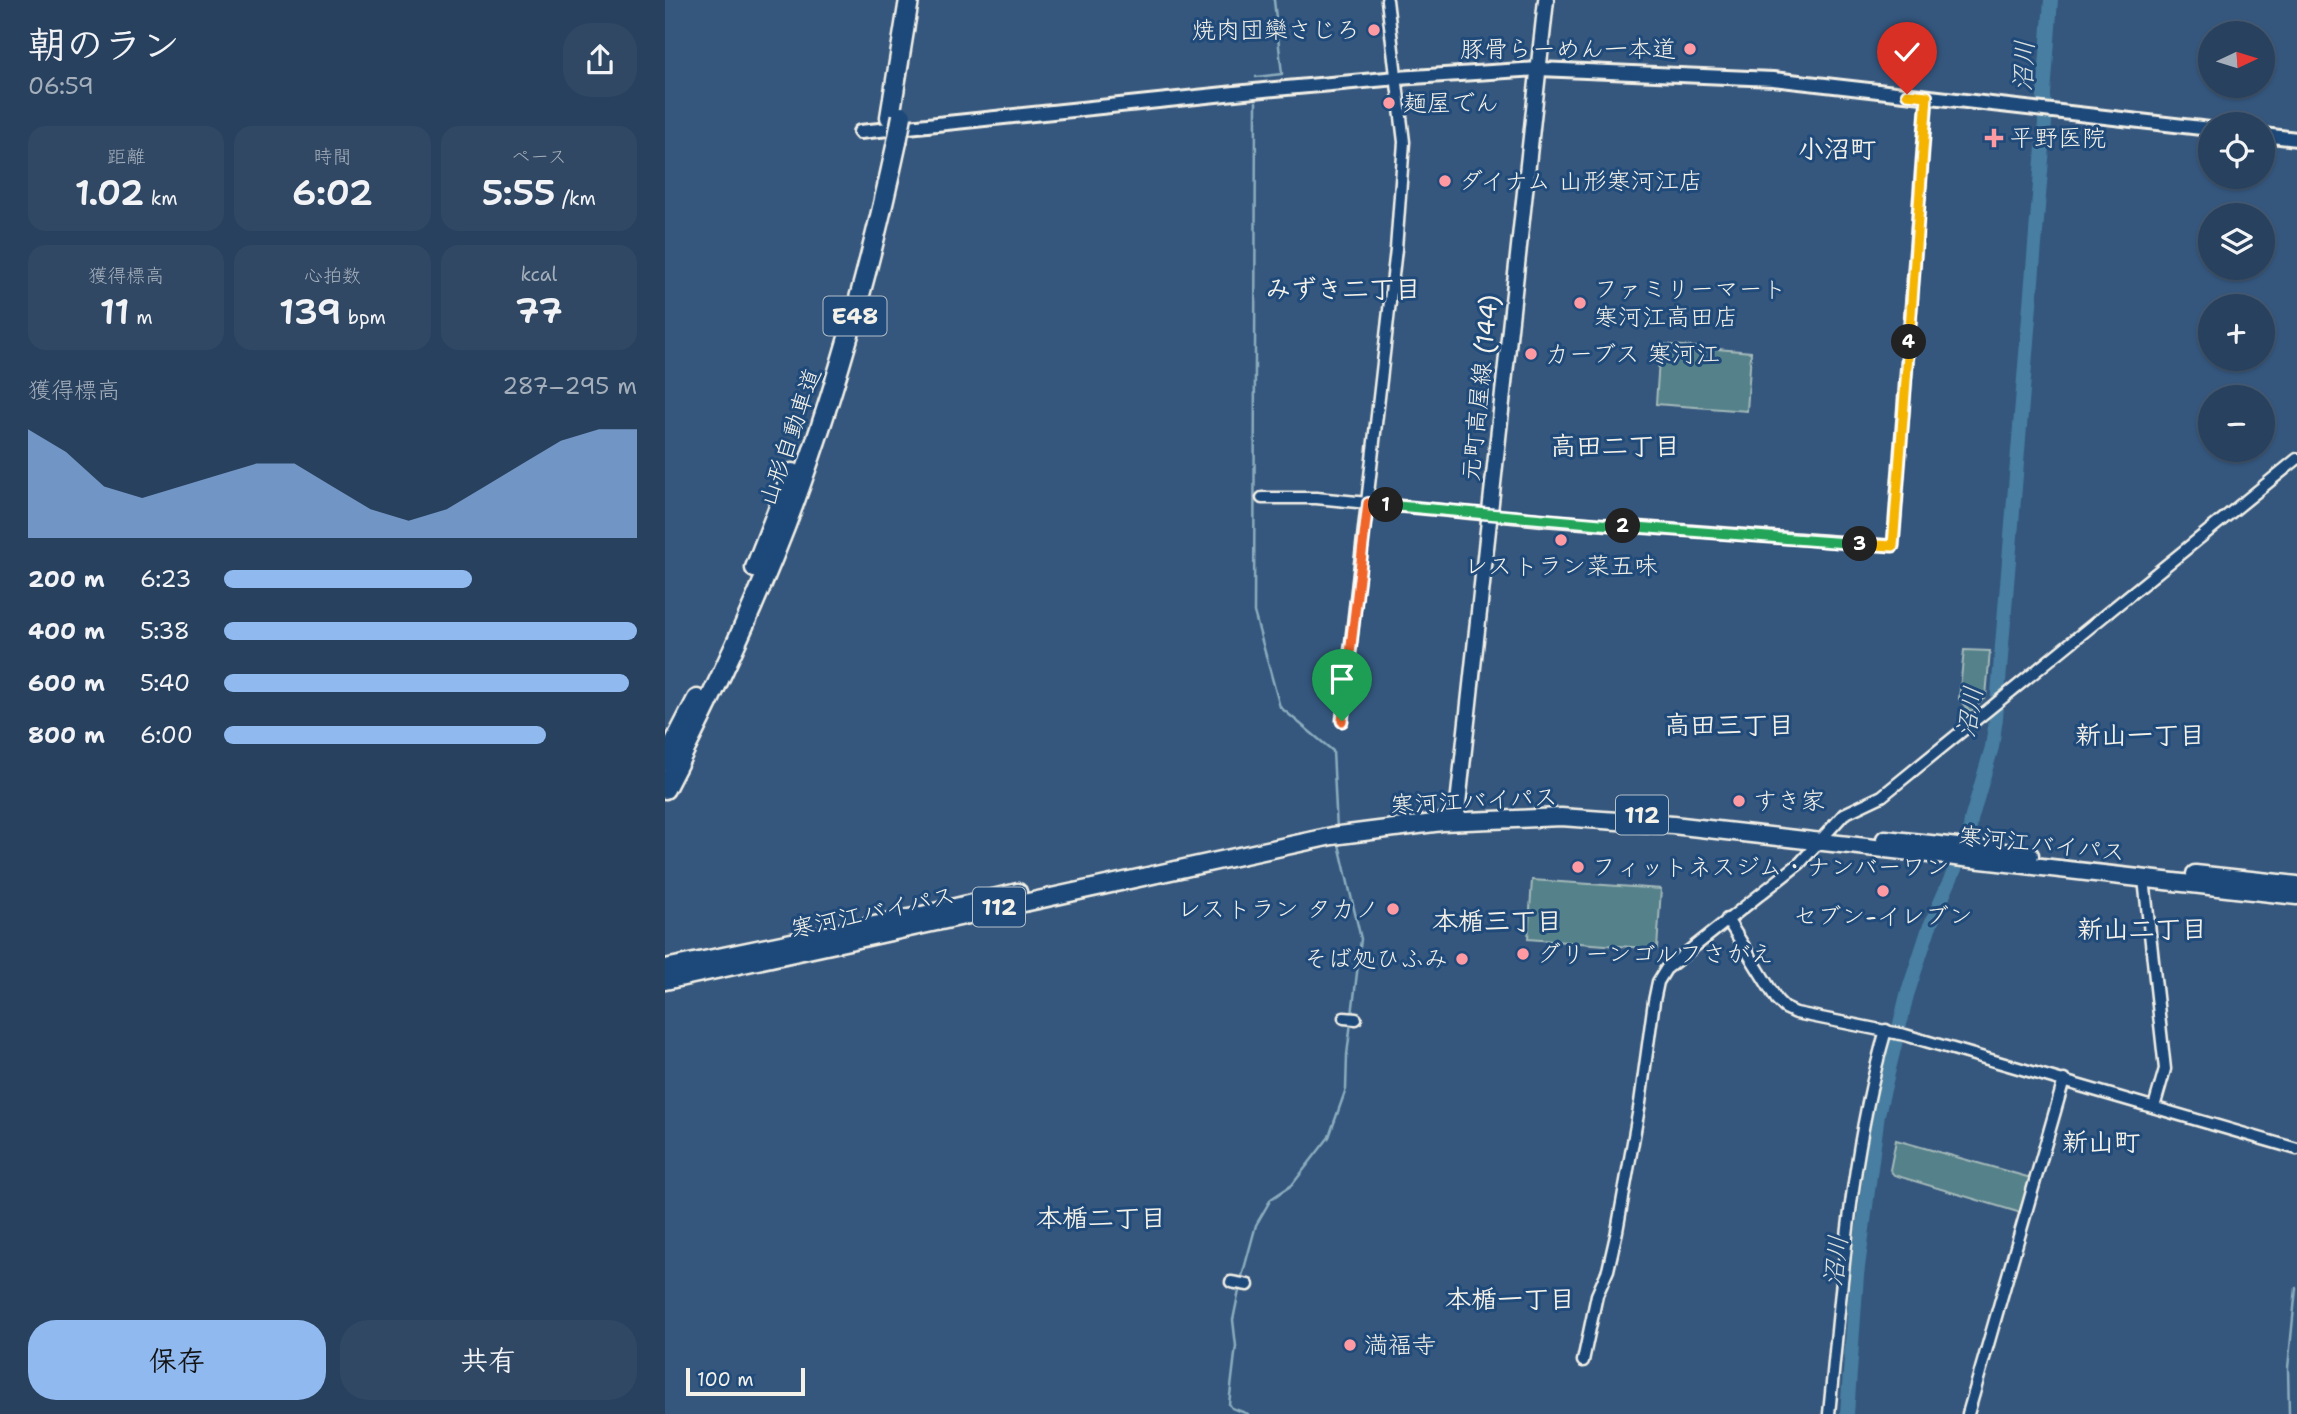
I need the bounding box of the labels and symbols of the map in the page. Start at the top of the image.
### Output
place label: 焼肉団欒さじろ [1192,14,1360,46]
north arrow [2198,21,2275,98]
marker: 焼肉団欒さじろ [1366,22,1382,38]
pin [1877,22,1937,94]
place label: 豚骨らーめん一本道 [1460,33,1676,65]
water label: 沼川 [2005,39,2041,93]
marker: 豚骨らーめん一本道 [1682,41,1698,57]
place label: 麺屋でん [1403,87,1499,119]
marker: 麺屋でん [1381,95,1397,111]
place label: 平野医院 [2010,122,2106,154]
marker: 平野医院 [1984,128,2004,148]
district label: 小沼町 [1798,131,1876,166]
place label: ダイナム 山形寒河江店 [1459,165,1703,197]
marker: ダイナム 山形寒河江店 [1437,173,1453,189]
district label: みずき二丁目 [1265,271,1421,306]
place label: ファミリーマート 寒河江高田店 [1594,273,1786,333]
street label: 元町高屋線 (144) [1454,293,1506,483]
marker: ファミリーマート 寒河江高田店 [1572,295,1588,311]
road number: E48 [823,296,887,336]
pin: 4 [1891,324,1927,360]
place label: カーブス 寒河江 [1545,338,1720,370]
marker: カーブス 寒河江 [1523,346,1539,362]
street label: 山形自動車道 [751,364,829,510]
district label: 高田二丁目 [1550,428,1680,463]
pin: 1 [1369,488,1403,522]
pin: 2 [1605,508,1641,544]
pin: 3 [1843,526,1877,562]
marker: レストラン菜五味 [1553,532,1569,548]
place label: レストラン菜五味 [1464,550,1658,582]
pin [1312,649,1372,721]
water label: 沼川 [1948,684,1990,740]
district label: 高田三丁目 [1664,707,1794,742]
district label: 新山一丁目 [2075,717,2205,752]
street label: 寒河江バイパス [1390,781,1558,821]
place label: すき家 [1753,785,1825,817]
marker: すき家 [1731,793,1747,809]
road number: 112 [1616,796,1668,834]
street label: 寒河江バイパス [1957,819,2127,869]
place label: フィットネスジム・ナンバーワン [1592,851,1950,883]
marker: フィットネスジム・ナンバーワン [1570,859,1586,875]
street label: 寒河江バイパス [788,879,958,945]
marker: セブン-イレブン [1875,883,1891,899]
road number: 112 [973,888,1025,926]
place label: レストラン タカノ [1177,893,1379,925]
place label: セブン-イレブン [1793,900,1973,932]
marker: レストラン タカノ [1385,901,1401,917]
district label: 本楯三丁目 [1432,903,1562,938]
district label: 新山二丁目 [2077,911,2207,946]
place label: グリーンゴルフさがえ [1537,938,1775,970]
place label: そば処ひふみ [1304,943,1448,975]
marker: グリーンゴルフさがえ [1515,946,1531,962]
marker: そば処ひふみ [1454,951,1470,967]
district label: 新山町 [2062,1124,2140,1159]
district label: 本楯二丁目 [1036,1200,1166,1235]
water label: 沼川 [1815,1233,1855,1289]
district label: 本楯一丁目 [1445,1281,1575,1316]
place label: 満福寺 [1364,1329,1436,1361]
marker: 満福寺 [1342,1337,1358,1353]
scale bar [686,1365,805,1397]

